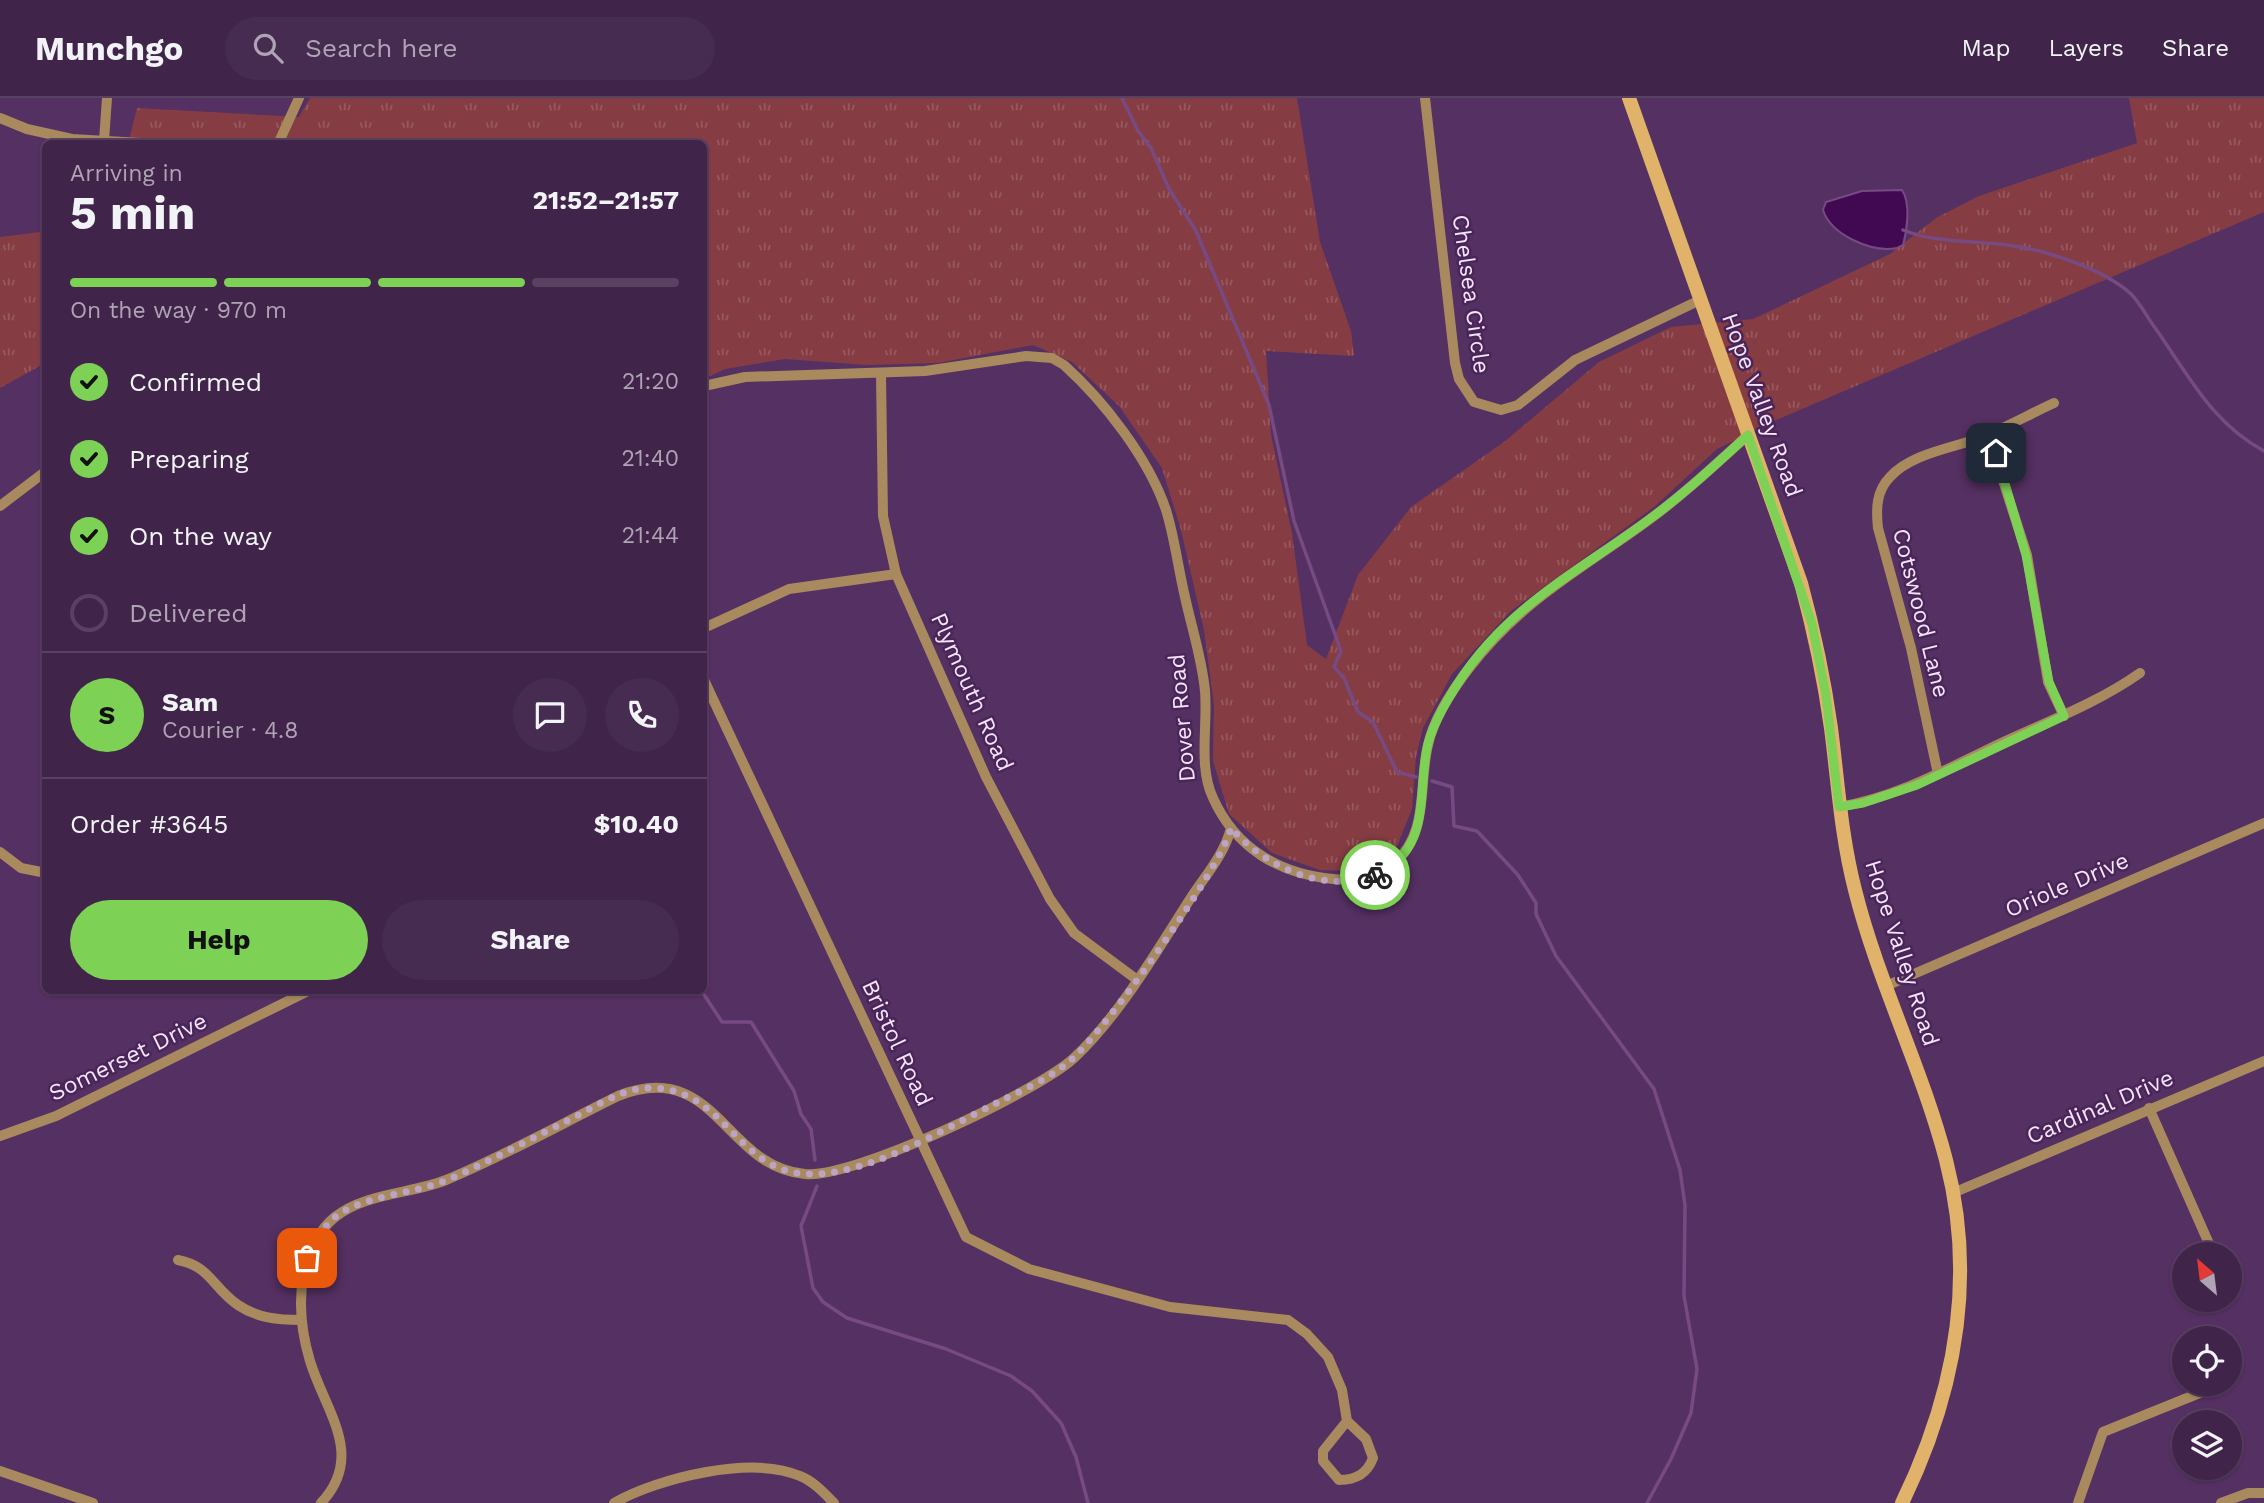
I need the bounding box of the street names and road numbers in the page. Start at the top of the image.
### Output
street label: Chelsea Circle [1446,213,1496,375]
street label: Hope Valley Road [1716,309,1808,501]
street label: Cotswood Lane [1887,526,1955,700]
street label: Plymouth Road [925,609,1019,775]
street label: Dover Road [1163,653,1201,783]
street label: Oriole Drive [2001,847,2133,923]
street label: Hope Valley Road [1859,857,1945,1049]
street label: Bristol Road [856,976,938,1110]
street label: Somerset Drive [45,1007,211,1107]
street label: Cardinal Drive [2023,1064,2177,1150]

